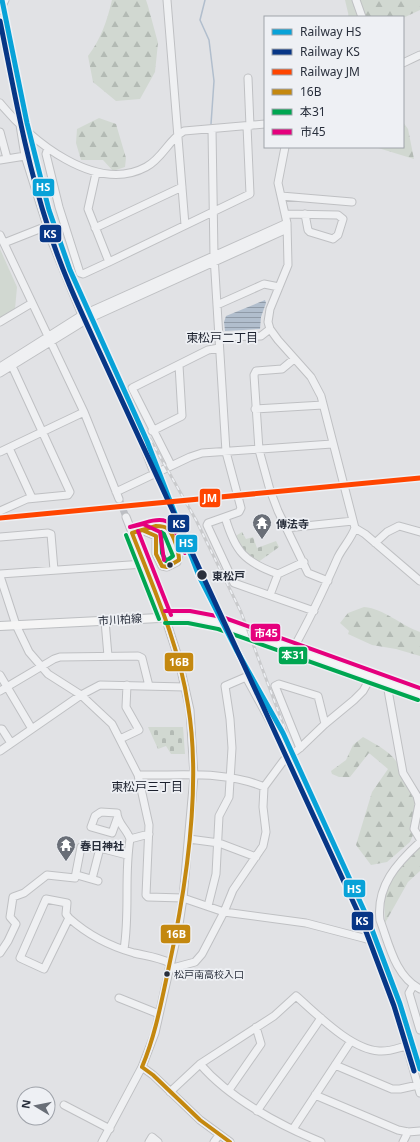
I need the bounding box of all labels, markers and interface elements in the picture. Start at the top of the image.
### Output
legend [264,16,404,148]
text: Railway HS [300,23,362,40]
text: Railway KS [300,43,360,60]
text: Railway JM [300,63,360,80]
text: 16B [300,83,322,100]
text: 本31 [300,103,326,120]
text: 市45 [300,123,326,140]
line badge: HS [32,178,55,197]
text: HS [36,179,50,194]
line badge: KS [39,224,62,243]
text: KS [43,226,57,241]
district label: 東松戸二丁目 [186,329,258,346]
line badge: JM [199,488,221,508]
text: JM [202,490,217,505]
temple icon: 傳法寺 [251,512,273,540]
line badge: KS [167,514,190,533]
text: KS [172,516,186,531]
place label: 傳法寺 [276,516,309,531]
line badge: HS [175,534,198,553]
text: HS [179,535,193,550]
unlabelled marker [165,560,175,570]
marker: 東松戸 [195,568,209,582]
place label: 東松戸 [212,568,245,583]
street label: 市川柏線 [98,610,142,628]
line badge: 市45 [250,623,281,642]
text: 市45 [254,625,278,640]
line badge: 本31 [278,646,308,665]
text: 本31 [281,647,305,662]
line badge: 16B [164,652,194,672]
text: 16B [169,654,189,669]
district label: 東松戸三丁目 [111,778,183,795]
temple icon: 春日神社 [55,834,77,862]
place label: 春日神社 [80,838,124,853]
line badge: HS [343,879,366,898]
text: HS [347,881,361,896]
line badge: KS [351,911,374,931]
text: KS [355,913,369,928]
line badge: 16B [160,924,191,944]
text: 16B [166,926,186,941]
place label: 松戸南高校入口 [174,967,244,981]
marker: 松戸南高校入口 [162,969,172,979]
north arrow [16,1086,56,1126]
text: N [17,1098,34,1110]

